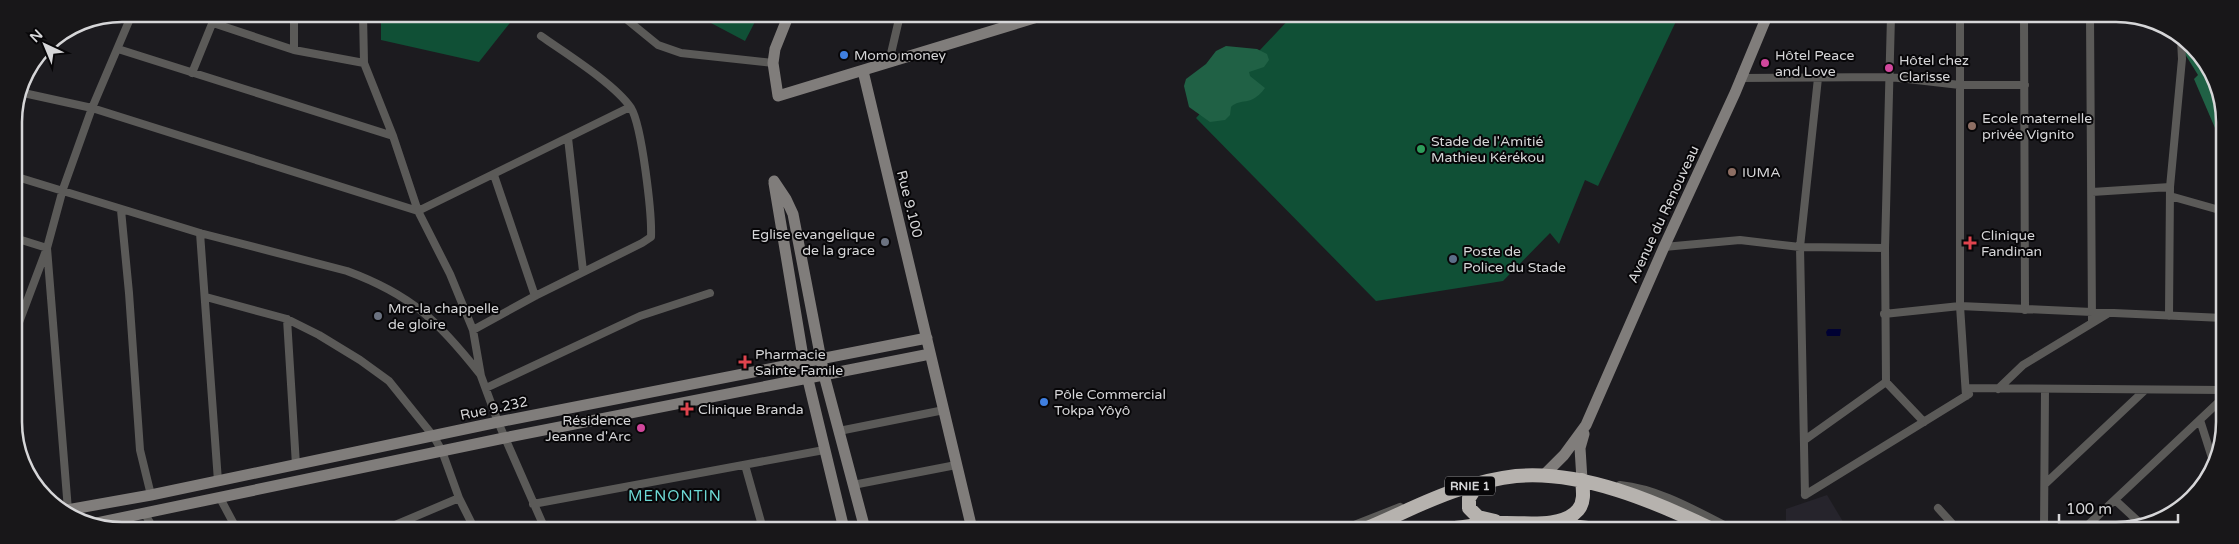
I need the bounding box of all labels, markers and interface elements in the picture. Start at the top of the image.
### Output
north arrow [20,20,70,70]
text: N [26,26,46,46]
place label: Momo money [854,47,947,64]
place label: Hôtel Peace and Love [1775,47,1855,80]
marker: Momo money [838,49,850,61]
place label: Hôtel chez Clarisse [1899,52,1969,85]
marker: Hôtel Peace and Love [1759,57,1771,69]
marker: Hôtel chez Clarisse [1883,62,1895,74]
place label: Ecole maternelle privée Vignito [1982,110,2092,143]
marker: Ecole maternelle privée Vignito [1966,120,1978,132]
place label: Stade de l'Amitié Mathieu Kérékou [1431,133,1545,166]
marker: Stade de l'Amitié Mathieu Kérékou [1415,143,1427,155]
street label: Avenue du Renouveau [1624,143,1703,286]
place label: IUMA [1742,164,1781,181]
marker: IUMA [1726,166,1738,178]
street label: Rue 9.100 [893,169,926,240]
place label: Eglise evangelique de la grace [752,226,875,259]
place label: Clinique Fandinan [1981,227,2042,260]
marker: Eglise evangelique de la grace [879,236,891,248]
marker: Clinique Fandinan [1963,236,1977,250]
place label: Poste de Police du Stade [1463,243,1566,276]
marker: Poste de Police du Stade [1447,253,1459,265]
place label: Mrc-la chappelle de gloire [388,300,499,333]
marker: Mrc-la chappelle de gloire [372,310,384,322]
place label: Pharmacie Sainte Famile [755,346,843,379]
marker: Pharmacie Sainte Famile [739,356,751,368]
place label: Pôle Commercial Tokpa Yôyô [1054,386,1166,419]
street label: Rue 9.232 [459,393,530,424]
marker: Pôle Commercial Tokpa Yôyô [1038,396,1050,408]
place label: Clinique Branda [698,401,804,418]
marker: Clinique Branda [680,402,694,416]
place label: Résidence Jeanne d'Arc [545,412,631,445]
marker: Résidence Jeanne d'Arc [635,422,647,434]
road number: RNIE 1 [1445,476,1495,496]
district label: MENONTIN [628,487,722,505]
scale bar [2059,492,2178,524]
text: 100 m [2066,500,2112,518]

